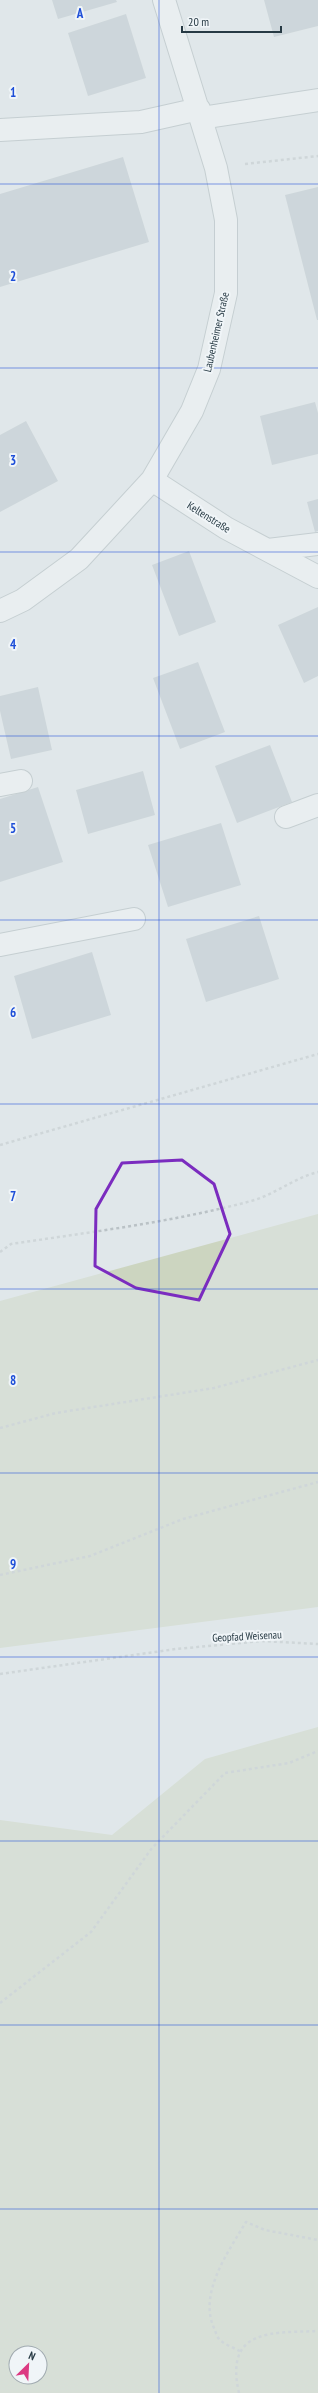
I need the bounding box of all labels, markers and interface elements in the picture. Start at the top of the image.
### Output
text: A [76,5,84,22]
scale bar [182,8,281,34]
text: 20 m [188,14,209,29]
text: 1 [10,84,16,101]
text: 2 [10,268,16,285]
street label: Laubenheimer Straße [200,290,232,373]
text: 3 [10,452,16,469]
street label: Keltenstraße [185,498,234,536]
text: 4 [10,636,17,653]
text: 5 [10,820,16,837]
text: 6 [10,1004,16,1021]
text: 7 [10,1188,16,1205]
text: 8 [10,1372,16,1389]
text: 9 [10,1556,16,1573]
street label: Geopfad Weisenau [212,1627,282,1645]
north arrow [8,2345,48,2385]
text: N [27,2348,38,2363]

